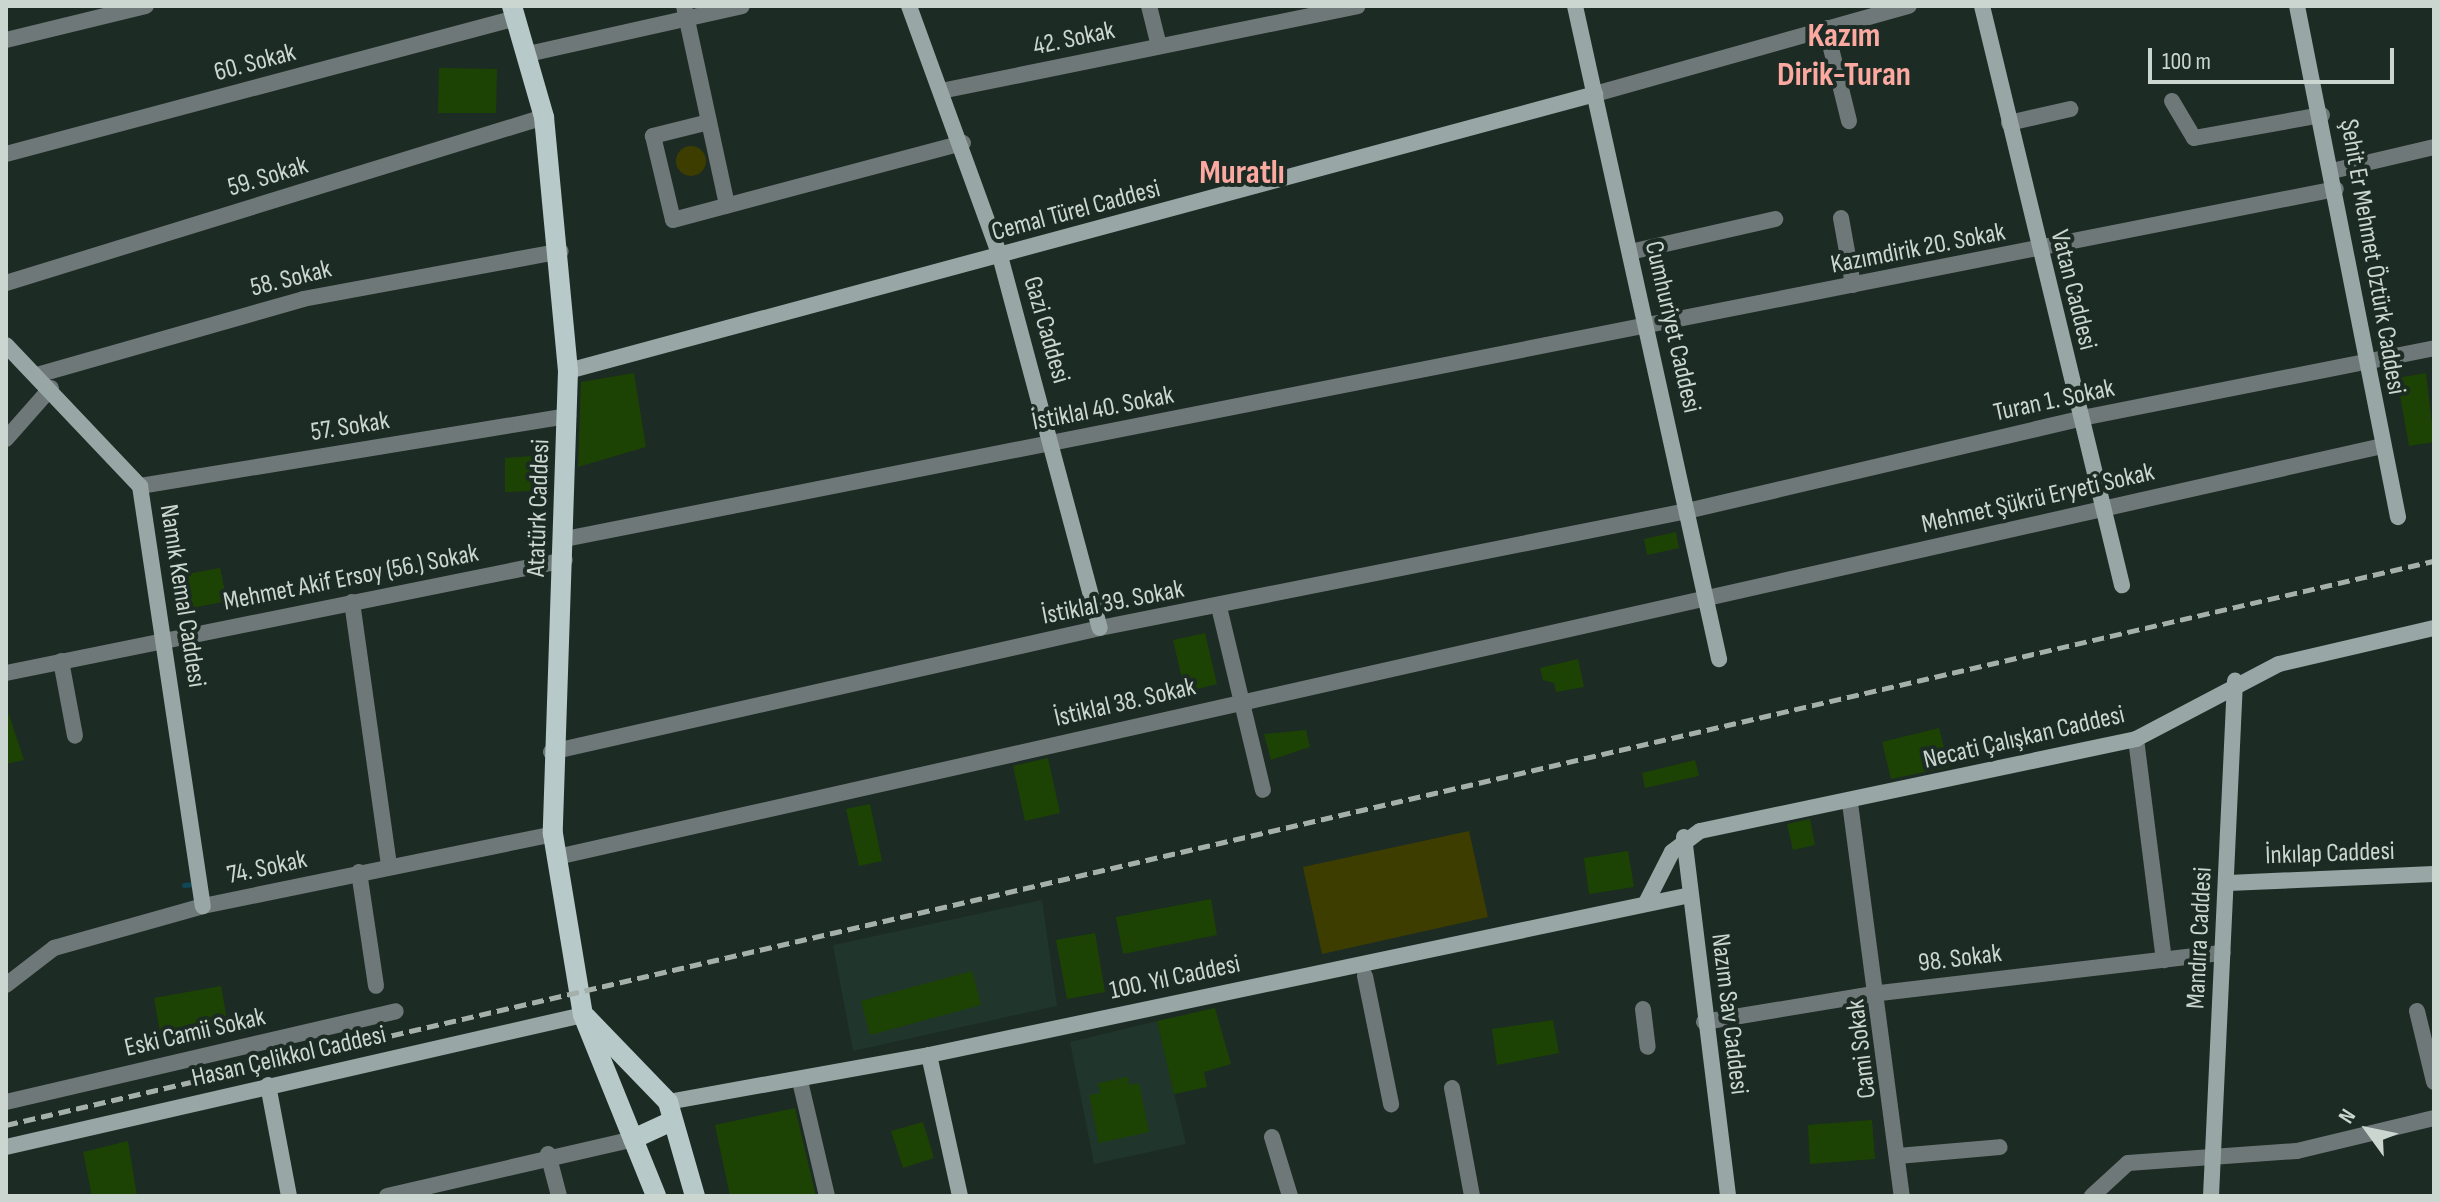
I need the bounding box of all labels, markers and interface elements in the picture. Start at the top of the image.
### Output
street label: 42. Sokak [1030,15,1118,63]
district label: Kazım Dirik-Turan [1777,15,1911,94]
scale bar [2152,32,2398,82]
street label: 60. Sokak [211,37,299,89]
text: 100 m [2162,47,2211,76]
street label: Şehit Er Mehmet Öztürk Caddesi [2332,117,2412,397]
street label: 59. Sokak [224,150,312,204]
district label: Muratlı [1199,153,1285,193]
street label: Cemal Türel Caddesi [988,174,1164,248]
street label: Kazımdirik 20. Sokak [1828,217,2008,281]
street label: Vatan Caddesi [2043,227,2103,353]
street label: Cumhuriyet Caddesi [1637,238,1707,416]
street label: 58. Sokak [247,254,335,304]
street label: Gazi Caddesi [1016,273,1076,387]
street label: Turan 1. Sokak [1991,373,2117,429]
street label: İstiklal 40. Sokak [1030,380,1176,438]
street label: 57. Sokak [308,405,392,449]
street label: Atatürk Caddesi [521,439,557,577]
street label: Mehmet Şükrü Eryeti Sokak [1919,457,2157,541]
street label: Namık Kemal Caddesi [152,502,212,690]
street label: Mehmet Akif Ersoy (56.) Sokak [221,538,481,618]
street label: İstiklal 39. Sokak [1039,574,1187,632]
street label: İstiklal 38. Sokak [1051,672,1199,734]
street label: Necati Çalışkan Caddesi [1920,700,2128,776]
street label: İnkılap Caddesi [2265,836,2395,872]
street label: 74. Sokak [224,844,310,892]
street label: Mandıra Caddesi [2181,866,2219,1010]
street label: Nazım Sav Caddesi [1704,932,1754,1096]
street label: 98. Sokak [1917,938,2003,980]
street label: 100. Yıl Caddesi [1107,949,1243,1007]
street label: Cami Sokak [1840,998,1884,1100]
street label: Eski Camii Sokak [122,1002,268,1064]
street label: Hasan Çelikkol Caddesi [189,1019,389,1095]
north arrow [2328,1090,2408,1170]
text: N [2333,1104,2362,1129]

